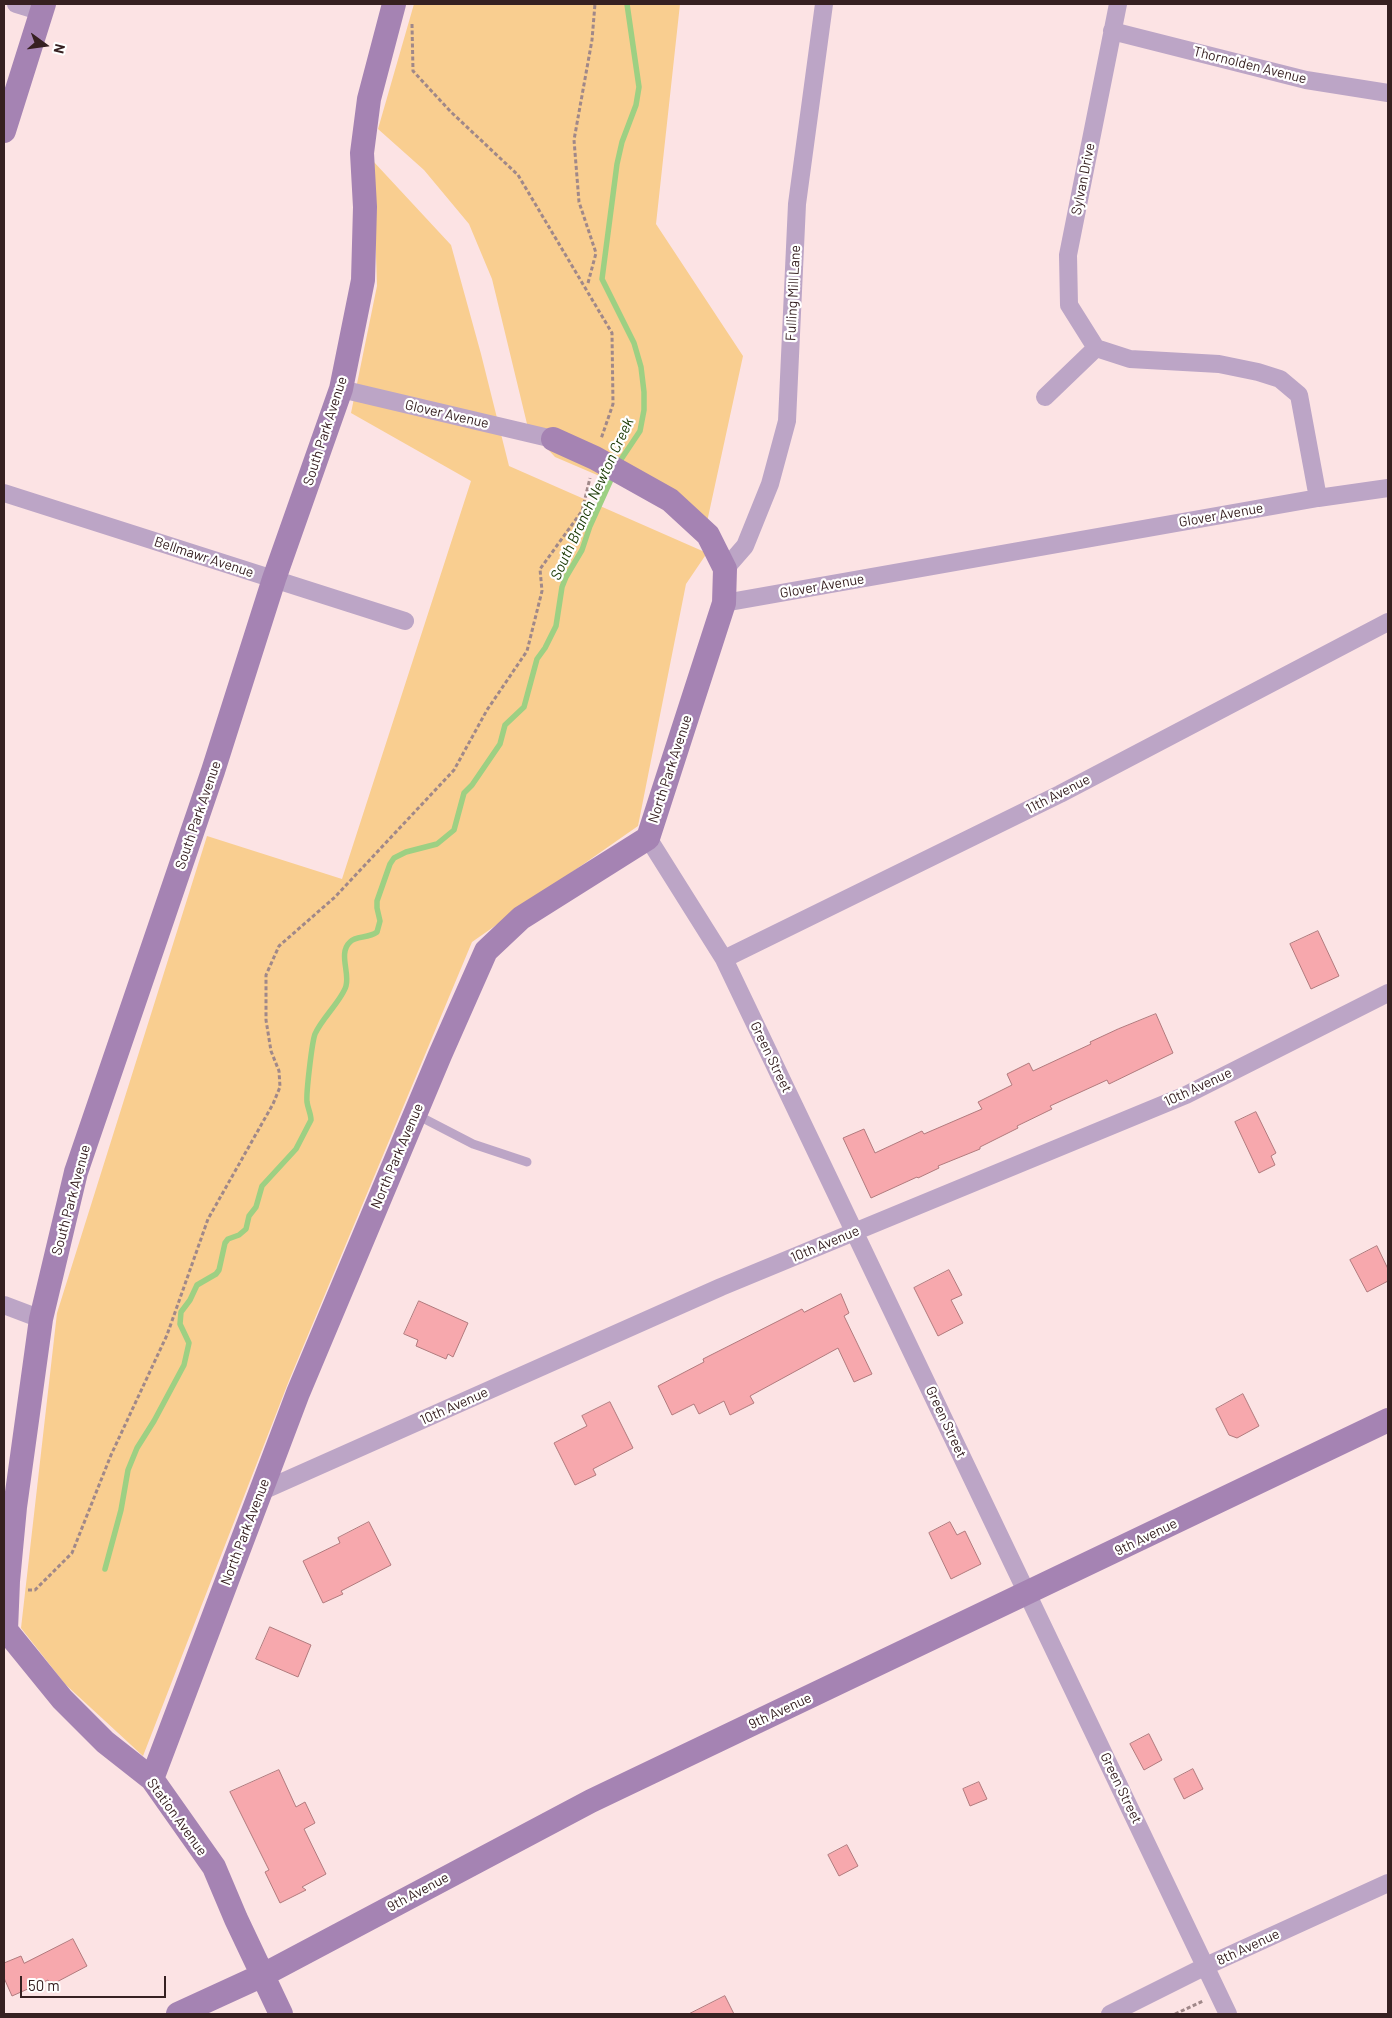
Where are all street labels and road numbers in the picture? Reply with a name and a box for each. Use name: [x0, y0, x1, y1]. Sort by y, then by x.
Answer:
street label: Thornolden Avenue: [1192, 43, 1308, 87]
street label: Sylvan Drive: [1068, 142, 1098, 216]
street label: Fulling Mill Lane: [782, 245, 804, 341]
street label: South Park Avenue: [299, 374, 351, 488]
street label: Glover Avenue: [403, 396, 491, 432]
street label: Glover Avenue: [1177, 499, 1265, 531]
street label: Bellmawr Avenue: [152, 533, 256, 581]
street label: Glover Avenue: [778, 570, 866, 602]
street label: North Park Avenue: [645, 713, 695, 825]
street label: South Park Avenue: [172, 759, 224, 871]
street label: 11th Avenue: [1023, 771, 1093, 817]
street label: Green Street: [747, 1019, 795, 1095]
street label: 10th Avenue: [1161, 1064, 1235, 1110]
street label: North Park Avenue: [367, 1101, 427, 1211]
street label: South Park Avenue: [48, 1143, 94, 1257]
street label: 10th Avenue: [788, 1222, 862, 1266]
street label: 10th Avenue: [417, 1384, 491, 1428]
street label: Green Street: [922, 1384, 970, 1460]
street label: North Park Avenue: [217, 1476, 273, 1588]
street label: 9th Avenue: [1112, 1515, 1180, 1559]
street label: 9th Avenue: [746, 1689, 814, 1733]
street label: Green Street: [1097, 1750, 1145, 1826]
street label: Station Avenue: [143, 1775, 211, 1859]
street label: 9th Avenue: [384, 1869, 452, 1915]
street label: 8th Avenue: [1214, 1925, 1282, 1969]

